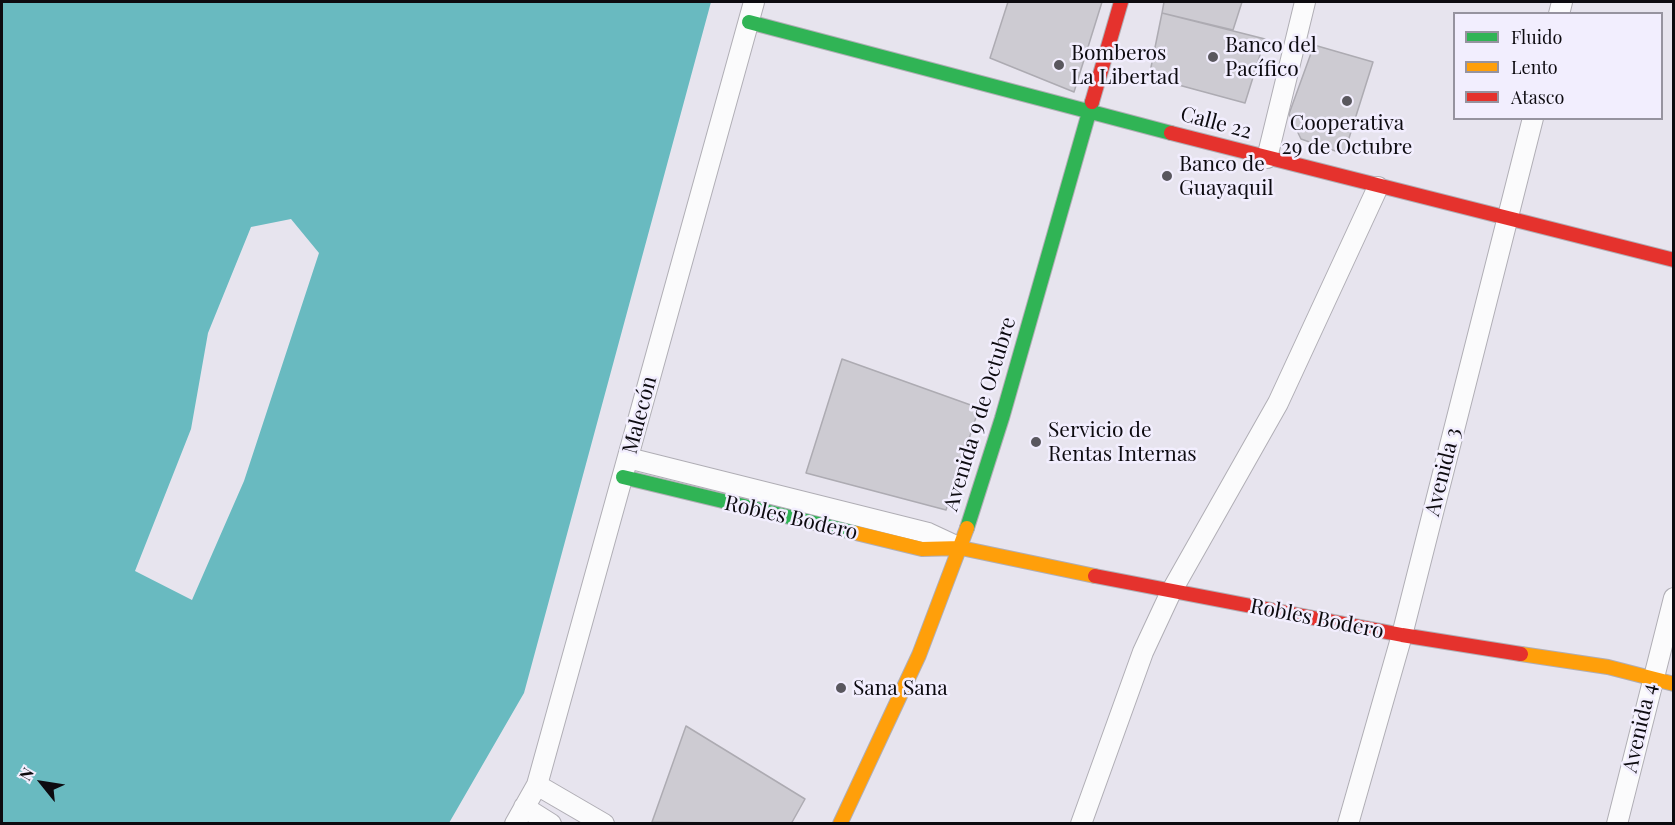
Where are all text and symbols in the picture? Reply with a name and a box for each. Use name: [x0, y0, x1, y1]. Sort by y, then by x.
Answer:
legend: [1453, 12, 1663, 120]
text: Fluido: [1511, 25, 1562, 49]
place label: Banco del Pacífico: [1225, 32, 1317, 82]
place label: Bomberos La Libertad: [1071, 40, 1179, 90]
marker: Banco del Pacífico: [1206, 50, 1220, 64]
text: Lento: [1511, 55, 1558, 79]
marker: Bomberos La Libertad: [1052, 58, 1066, 72]
text: Atasco: [1511, 85, 1564, 109]
marker: Cooperativa 29 de Octubre: [1340, 94, 1354, 108]
street label: Calle 22: [1178, 101, 1254, 145]
place label: Cooperativa 29 de Octubre: [1282, 110, 1412, 160]
place label: Banco de Guayaquil: [1179, 151, 1273, 201]
marker: Banco de Guayaquil: [1160, 169, 1174, 183]
street label: Avenida 9 de Octubre: [939, 314, 1021, 514]
street label: Malecón: [618, 373, 662, 457]
place label: Servicio de Rentas Internas: [1048, 417, 1197, 467]
street label: Avenida 3: [1420, 425, 1466, 519]
marker: Servicio de Rentas Internas: [1029, 435, 1043, 449]
street label: Robles Bodero: [722, 490, 860, 546]
street label: Robles Bodero: [1248, 594, 1386, 644]
place label: Sana Sana: [853, 675, 948, 701]
marker: Sana Sana: [834, 681, 848, 695]
street label: Avenida 4: [1618, 681, 1662, 775]
north arrow: [12, 753, 72, 813]
text: N: [14, 763, 38, 784]

